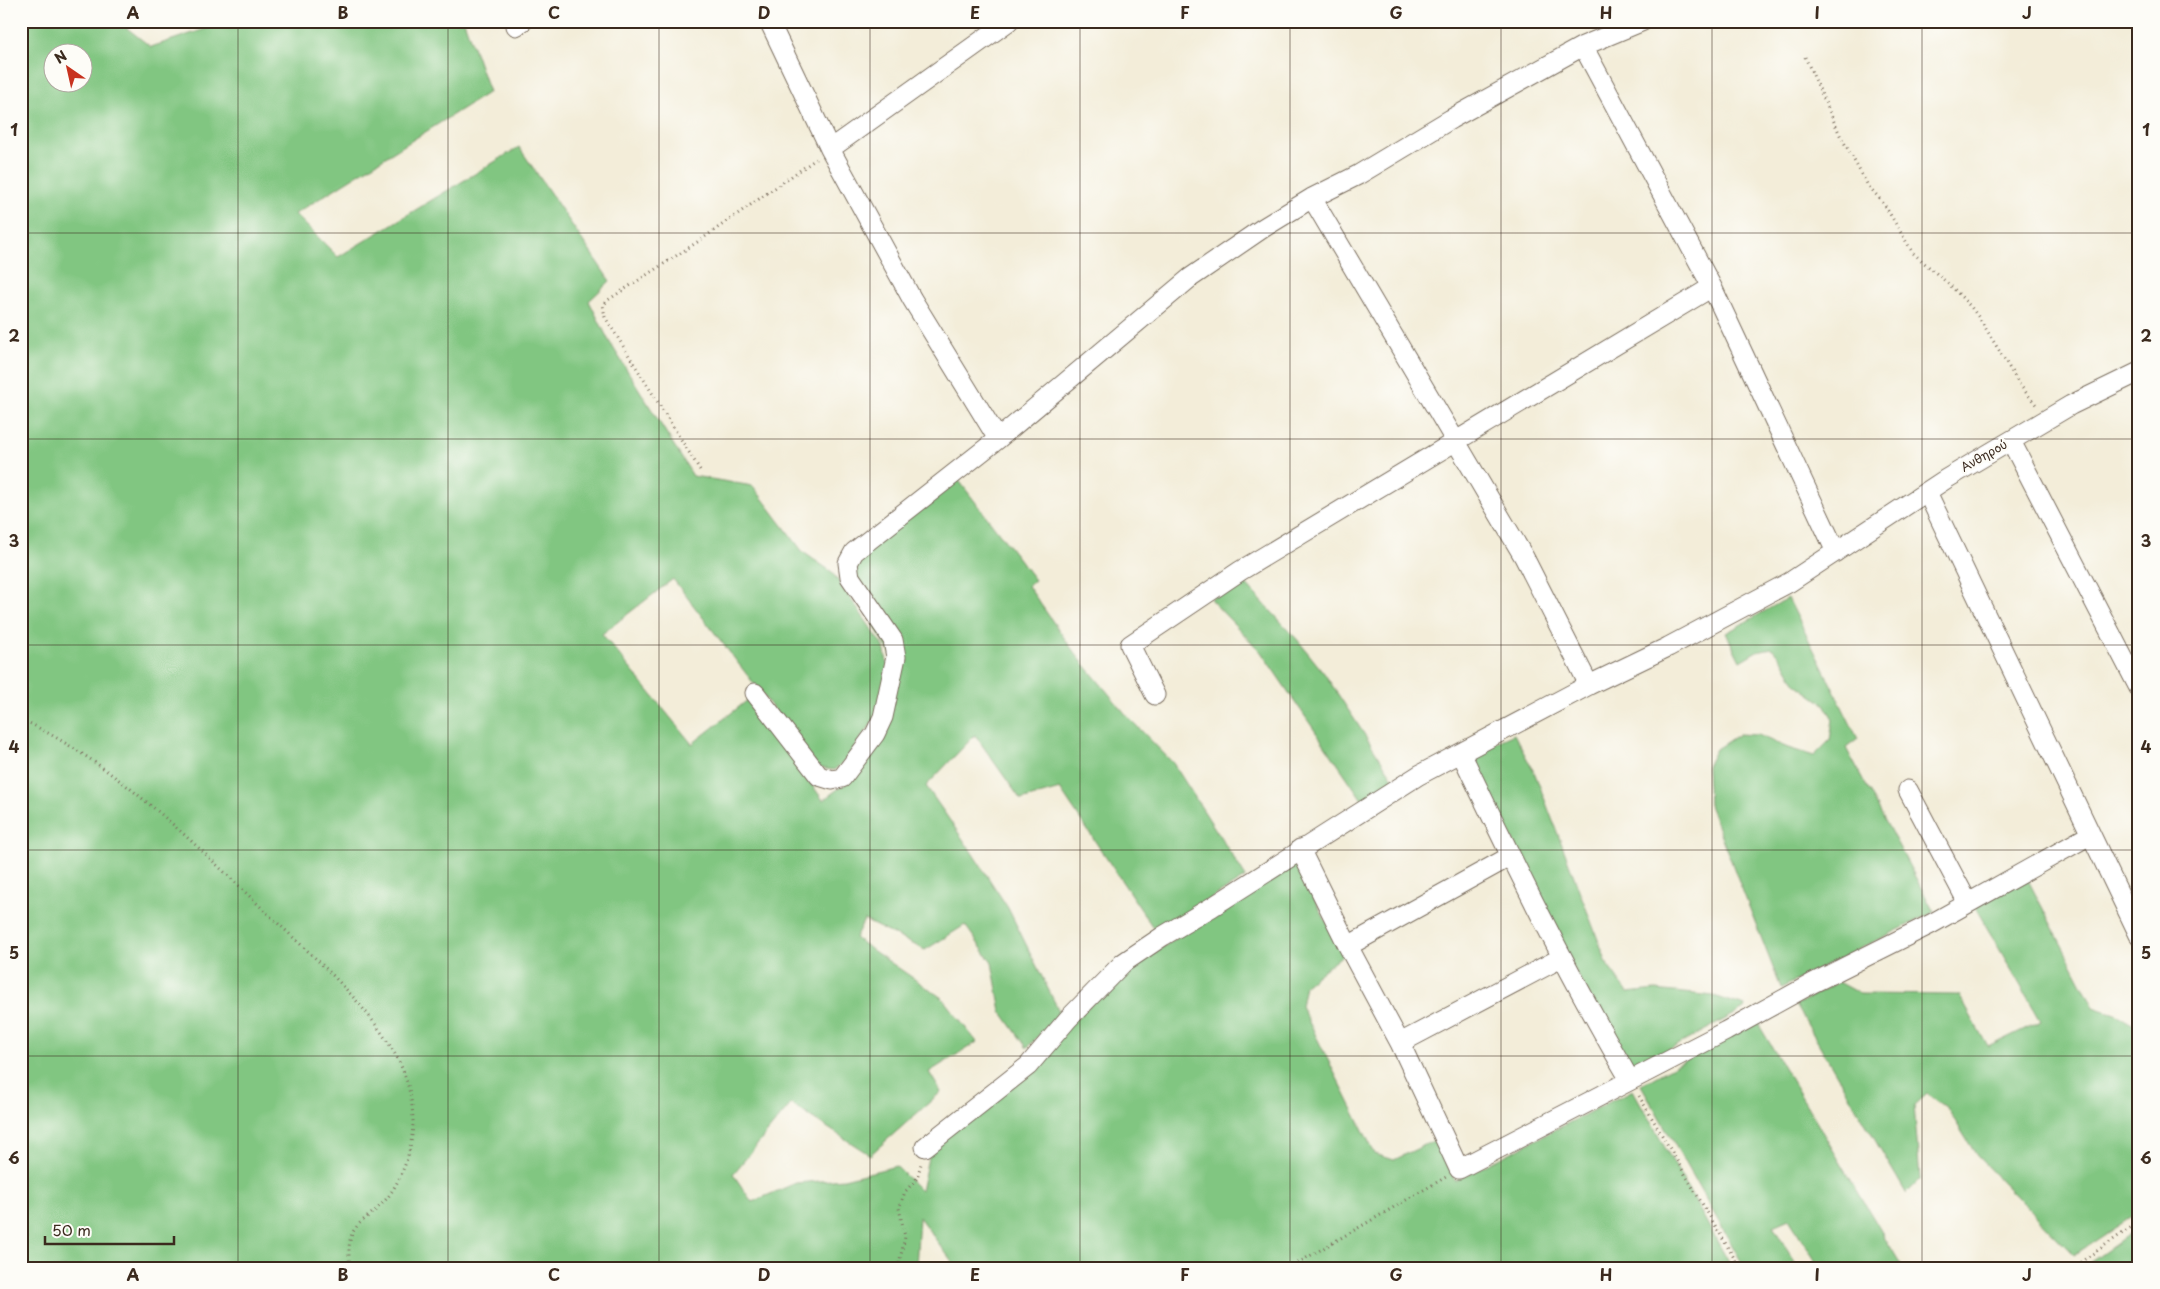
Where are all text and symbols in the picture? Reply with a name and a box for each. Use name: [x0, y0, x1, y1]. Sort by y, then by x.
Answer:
text: A: [127, 0, 140, 24]
text: B: [338, 0, 349, 24]
text: C: [548, 0, 560, 24]
text: D: [758, 0, 770, 24]
text: E: [970, 0, 980, 24]
text: F: [1180, 0, 1190, 24]
text: G: [1389, 0, 1403, 24]
text: H: [1600, 0, 1612, 24]
text: I: [1814, 0, 1820, 24]
text: J: [2022, 0, 2032, 24]
north arrow: [42, 42, 92, 92]
text: N: [50, 45, 71, 69]
text: 1: [10, 117, 18, 141]
text: 1: [2142, 117, 2150, 141]
text: 2: [8, 323, 20, 347]
text: 2: [2140, 323, 2152, 347]
street label: Ανθηρού: [1957, 435, 2010, 476]
text: 3: [9, 528, 19, 552]
text: 3: [2141, 528, 2151, 552]
text: 4: [9, 734, 20, 758]
text: 4: [2141, 734, 2152, 758]
text: 5: [9, 940, 19, 964]
text: 5: [2141, 940, 2151, 964]
text: 6: [8, 1145, 20, 1169]
text: 6: [2140, 1145, 2152, 1169]
scale bar: [45, 1214, 174, 1246]
text: 50 m: [52, 1218, 91, 1241]
text: A: [127, 1262, 140, 1286]
text: B: [338, 1262, 349, 1286]
text: C: [548, 1262, 560, 1286]
text: D: [758, 1262, 770, 1286]
text: E: [970, 1262, 980, 1286]
text: F: [1180, 1262, 1190, 1286]
text: G: [1389, 1262, 1403, 1286]
text: H: [1600, 1262, 1612, 1286]
text: I: [1814, 1262, 1820, 1286]
text: J: [2022, 1262, 2032, 1286]

